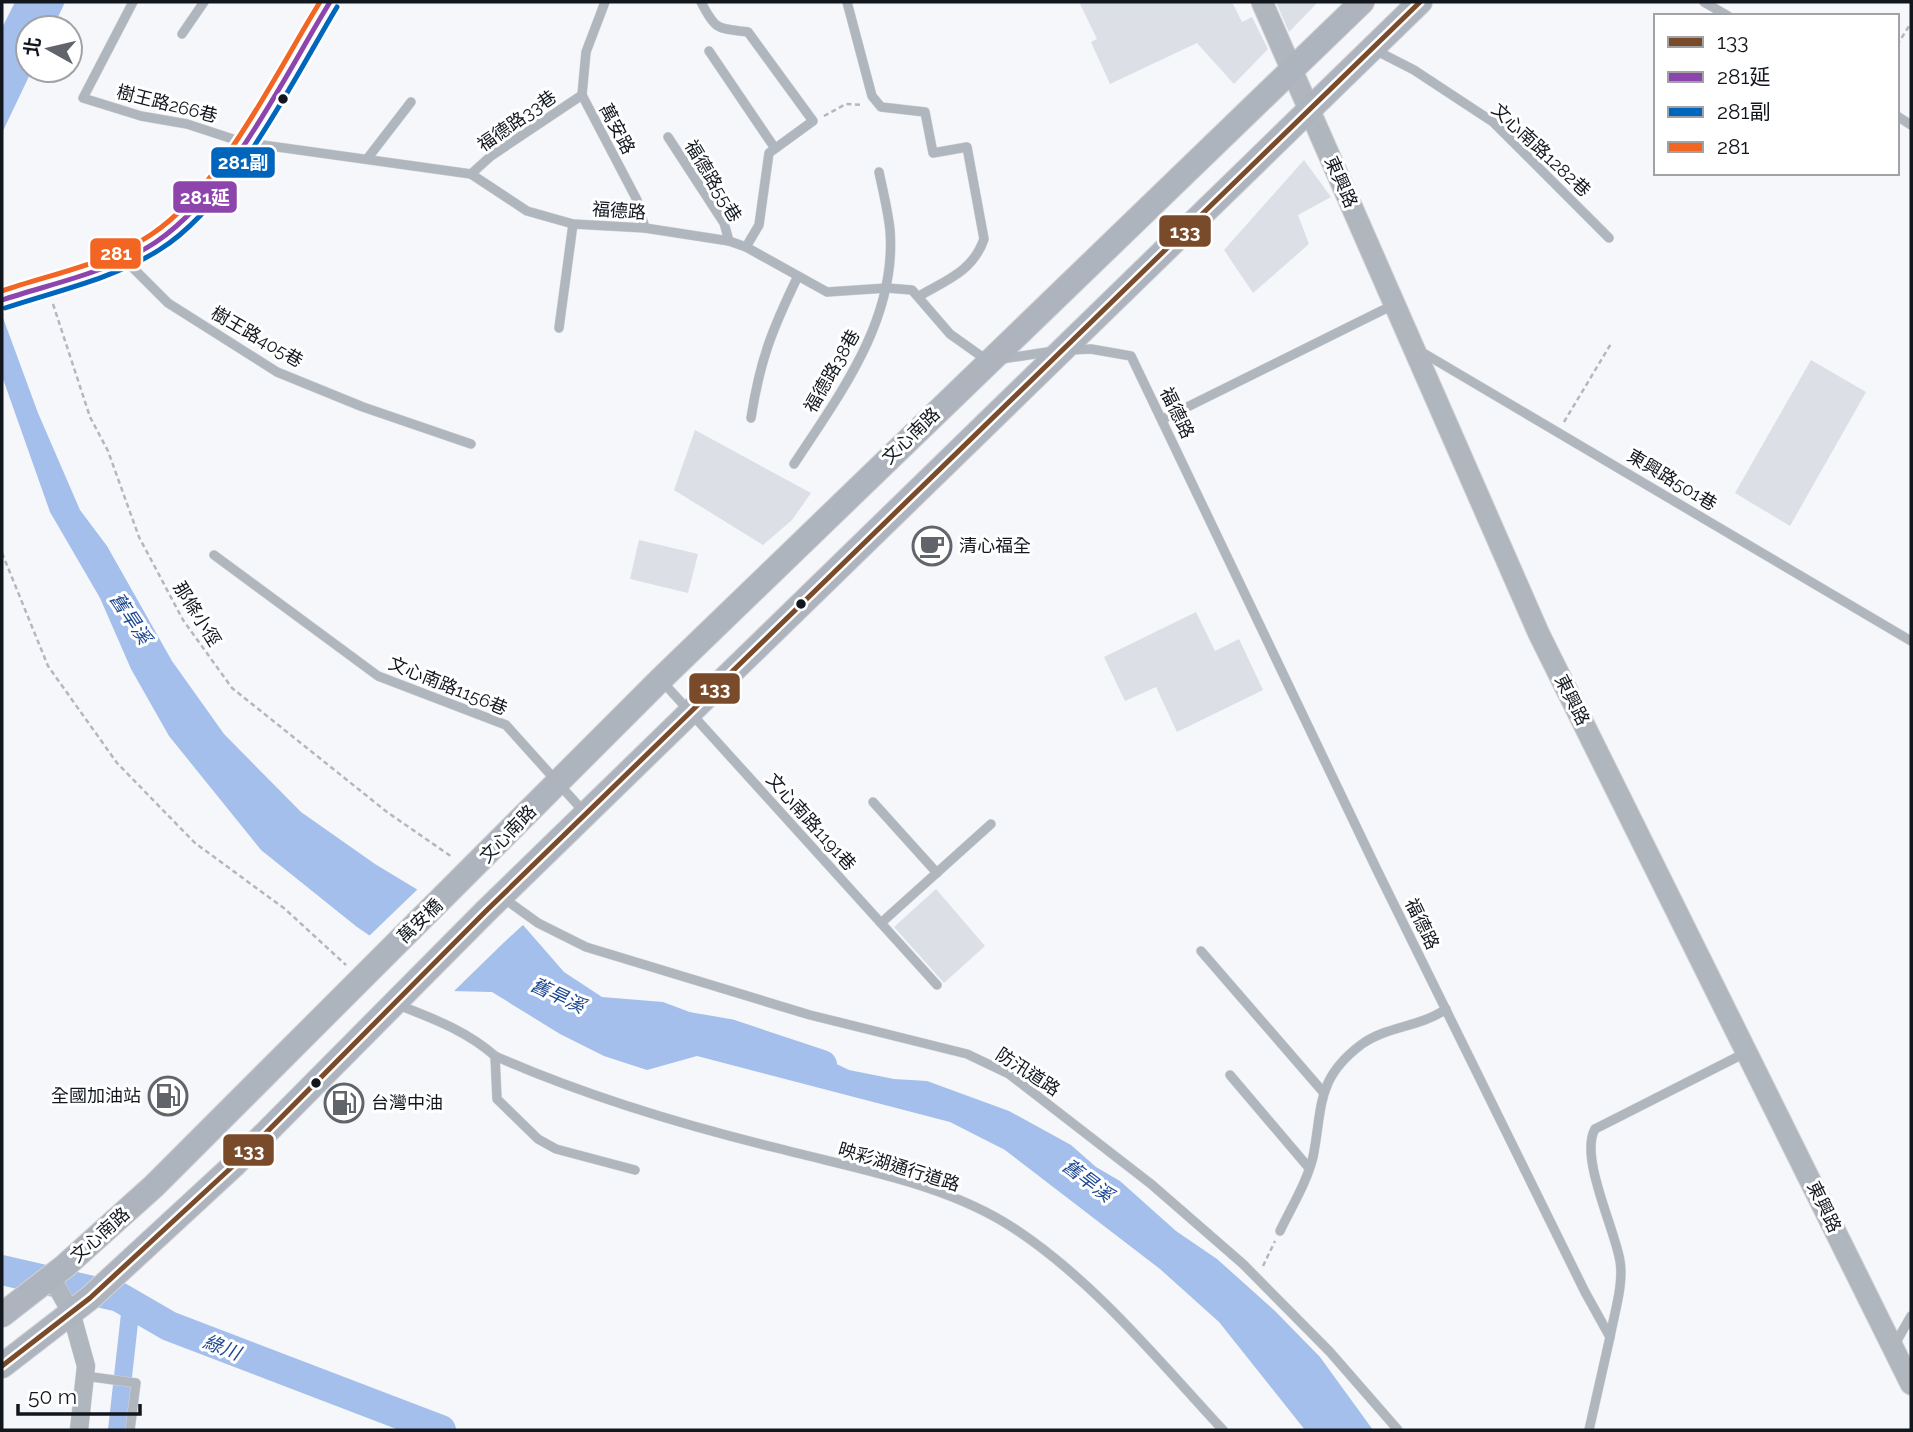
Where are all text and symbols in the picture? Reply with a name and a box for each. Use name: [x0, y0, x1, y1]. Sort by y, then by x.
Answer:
north arrow: [14, 14, 84, 84]
legend: [1654, 14, 1899, 175]
text: 133: [1717, 29, 1748, 54]
text: 北: [20, 36, 44, 58]
text: 281延: [1717, 64, 1770, 89]
street label: 樹王路266巷: [115, 81, 220, 126]
street label: 福德路33巷: [473, 86, 560, 155]
unlabelled marker: [276, 92, 290, 106]
street label: 文心南路1282巷: [1488, 99, 1595, 201]
text: 281副: [1717, 99, 1770, 124]
street label: 萬安路: [595, 100, 639, 158]
text: 281: [1717, 134, 1749, 159]
street label: 福德路55巷: [681, 136, 746, 225]
line badge: 281副: [210, 146, 276, 179]
text: 281副: [218, 151, 268, 173]
street label: 東興路: [1321, 153, 1362, 211]
line badge: 281延: [172, 180, 238, 214]
text: 281延: [180, 186, 230, 208]
street label: 福德路: [591, 198, 647, 223]
line badge: 133: [1158, 214, 1212, 248]
text: 133: [1170, 220, 1200, 242]
line badge: 281: [89, 237, 142, 270]
text: 281: [100, 242, 132, 264]
street label: 樹王路405巷: [208, 302, 307, 371]
street label: 福德路38巷: [799, 326, 864, 416]
street label: 福德路: [1156, 384, 1199, 442]
street label: 文心南路: [877, 403, 944, 468]
street label: 東興路501巷: [1624, 445, 1721, 514]
cafe icon: 清心福全: [911, 525, 953, 567]
place label: 清心福全: [959, 535, 1031, 556]
street label: 那條小徑: [169, 578, 225, 650]
water label: 舊旱溪: [106, 588, 158, 650]
unlabelled marker: [794, 597, 808, 611]
street label: 文心南路1156巷: [386, 652, 511, 719]
street label: 東興路: [1551, 671, 1594, 729]
line badge: 133: [688, 672, 741, 705]
text: 133: [700, 677, 730, 699]
street label: 文心南路1191巷: [762, 769, 861, 875]
street label: 文心南路: [475, 800, 540, 867]
street label: 萬安橋: [393, 894, 446, 947]
street label: 福德路: [1401, 895, 1444, 953]
water label: 舊旱溪: [528, 973, 591, 1018]
street label: 防汛道路: [992, 1043, 1064, 1100]
fuel station icon: 全國加油站: [147, 1075, 189, 1117]
unlabelled marker: [309, 1076, 323, 1090]
fuel station icon: 台灣中油: [323, 1082, 365, 1124]
place label: 全國加油站: [51, 1085, 141, 1106]
place label: 台灣中油: [371, 1092, 443, 1113]
line badge: 133: [222, 1133, 275, 1167]
street label: 映彩湖通行道路: [836, 1138, 962, 1195]
text: 133: [234, 1139, 264, 1161]
water label: 舊旱溪: [1059, 1154, 1120, 1208]
street label: 東興路: [1803, 1178, 1846, 1236]
street label: 文心南路: [66, 1203, 133, 1267]
water label: 綠川: [200, 1330, 246, 1365]
scale bar: [18, 1372, 140, 1416]
text: 50 m: [28, 1384, 77, 1409]

